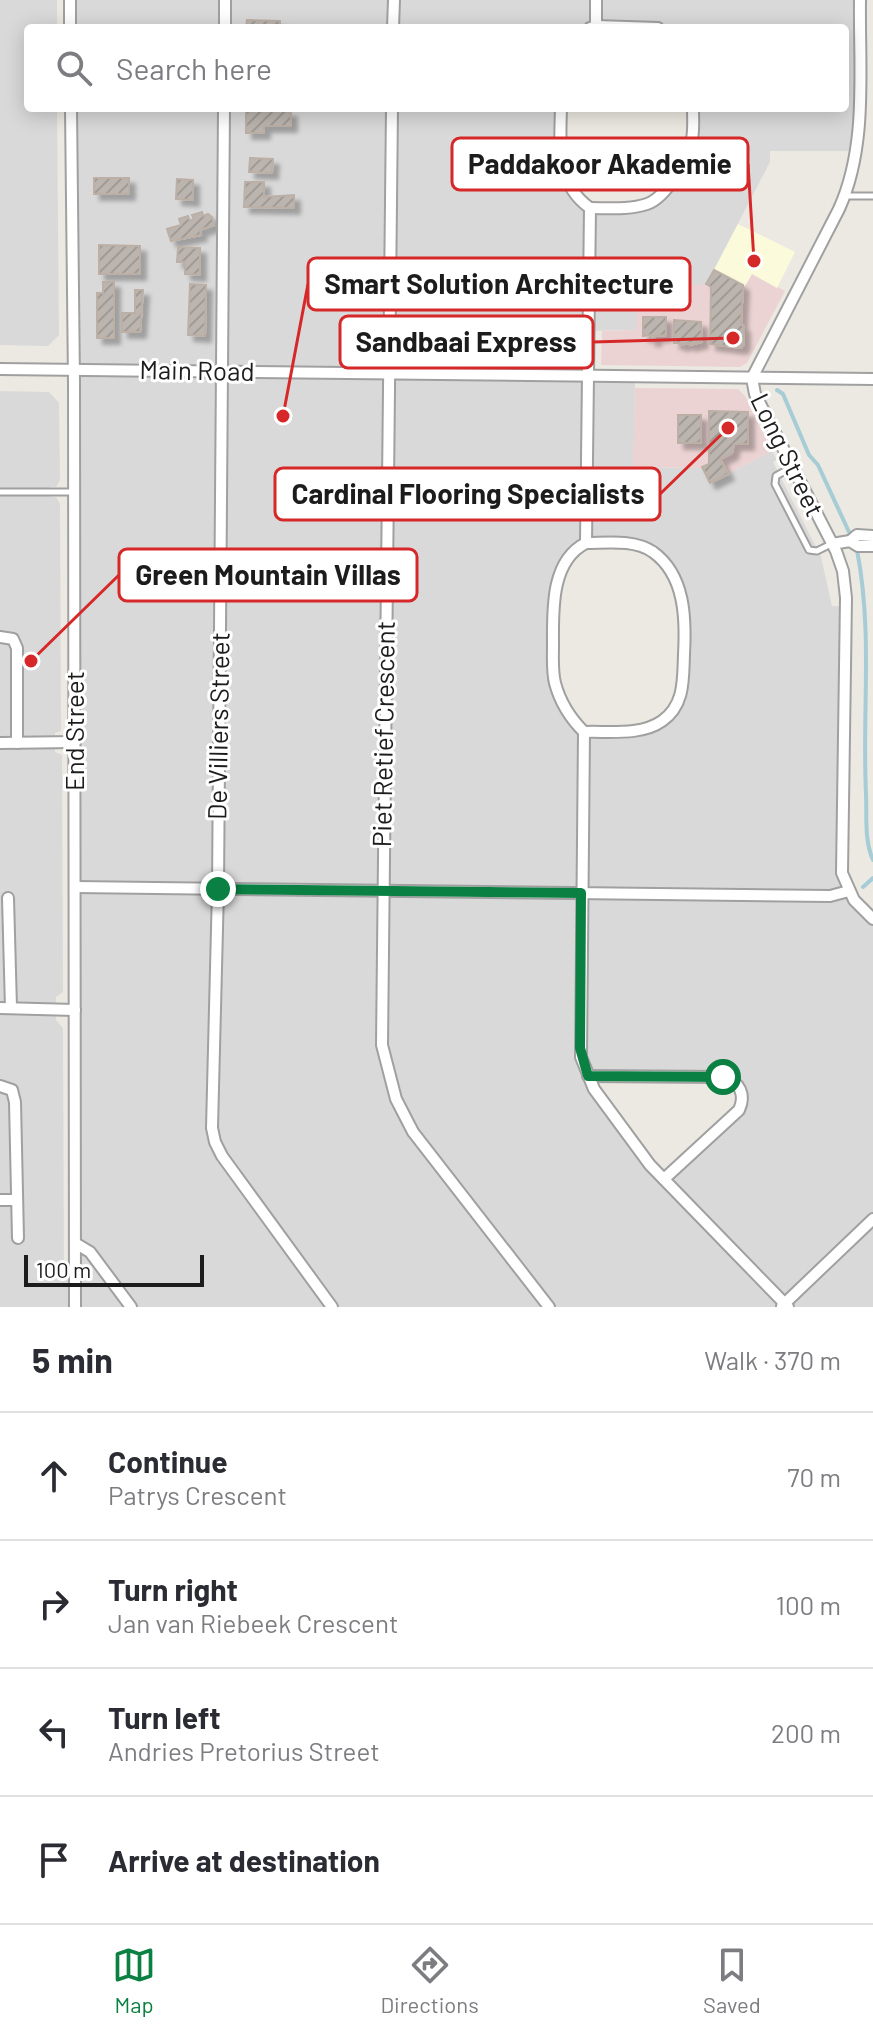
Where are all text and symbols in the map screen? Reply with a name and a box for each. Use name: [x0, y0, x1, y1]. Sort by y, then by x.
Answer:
search box: [24, 24, 849, 112]
icon: search: [52, 46, 96, 90]
text: Search here: [116, 50, 272, 86]
callout: Paddakoor Akademie: [452, 138, 748, 190]
text: Paddakoor Akademie: [468, 146, 732, 180]
callout: Smart Solution Architecture: [308, 258, 690, 310]
text: Smart Solution Architecture: [324, 266, 674, 300]
callout: Sandbaai Express: [340, 316, 593, 368]
text: Sandbaai Express: [355, 324, 577, 358]
street label: Main Road: [139, 353, 255, 386]
street label: Long Street: [745, 388, 831, 521]
callout: Cardinal Flooring Specialists: [275, 468, 660, 520]
text: Cardinal Flooring Specialists: [291, 476, 645, 510]
callout: Green Mountain Villas: [119, 549, 417, 601]
text: Green Mountain Villas: [135, 557, 401, 591]
street label: Piet Retief Crescent: [365, 621, 400, 847]
street label: De Villiers Street: [200, 632, 235, 820]
street label: End Street: [58, 671, 89, 791]
route end: [200, 871, 236, 907]
route start: [705, 1059, 741, 1095]
scale bar: [24, 1251, 204, 1287]
text: 100 m: [36, 1256, 91, 1282]
text: 5 min: [32, 1339, 113, 1380]
text: Walk · 370 m: [704, 1344, 841, 1375]
text: Continue: [108, 1443, 228, 1479]
icon: ahead: [32, 1454, 76, 1498]
text: 70 m: [787, 1461, 841, 1492]
text: Patrys Crescent: [108, 1479, 287, 1510]
text: Turn right: [108, 1571, 238, 1607]
icon: right: [32, 1582, 76, 1626]
text: 100 m: [776, 1589, 841, 1620]
text: Jan van Riebeek Crescent: [108, 1607, 398, 1638]
text: Turn left: [108, 1699, 221, 1735]
icon: left: [32, 1710, 76, 1754]
text: 200 m: [771, 1717, 841, 1748]
text: Andries Pretorius Street: [108, 1735, 380, 1766]
icon: arrive: [32, 1838, 76, 1882]
text: Arrive at destination: [108, 1842, 380, 1878]
tab: Map: [112, 1943, 156, 2017]
tab: Directions: [380, 1943, 479, 2017]
tab: Saved: [703, 1943, 761, 2017]

